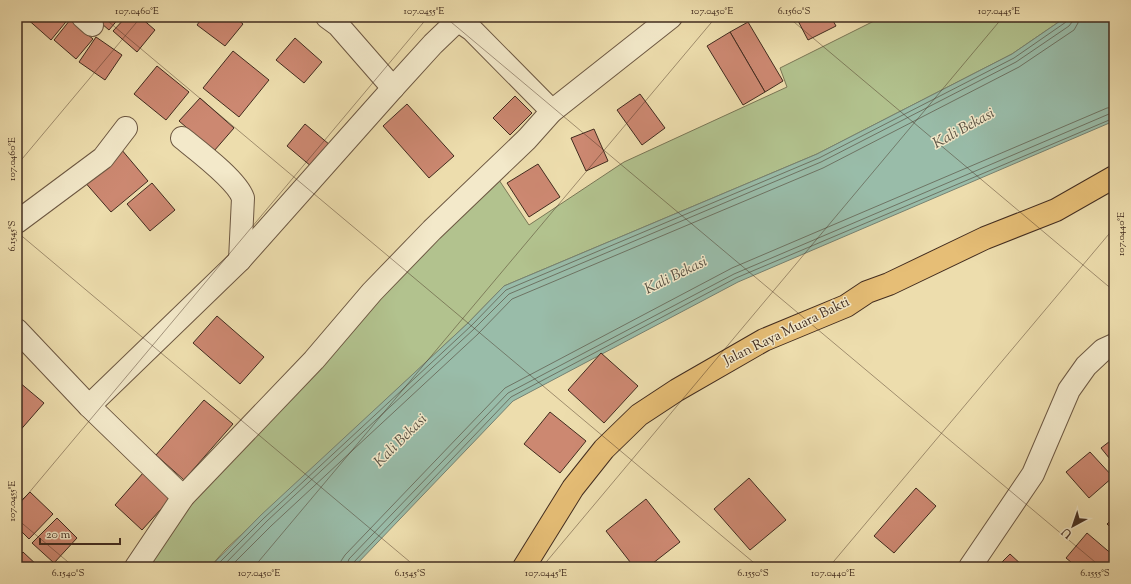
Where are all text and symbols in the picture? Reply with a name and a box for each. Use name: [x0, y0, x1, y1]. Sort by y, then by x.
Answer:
text: 107.0460°E: [115, 4, 159, 19]
text: 107.0455°E: [404, 4, 444, 19]
text: 107.0450°E: [691, 4, 733, 19]
text: 6.1560°S: [778, 4, 810, 19]
text: 107.0445°E: [978, 4, 1020, 19]
water label: Kali Bekasi: [929, 103, 999, 155]
text: 107.0460°E: [5, 137, 20, 181]
text: 107.0440°E: [1114, 212, 1129, 256]
text: 6.1545°S: [5, 220, 20, 252]
water label: Kali Bekasi: [641, 252, 711, 300]
street label: Jalan Raya Muara Bakti: [720, 293, 853, 372]
water label: Kali Bekasi: [370, 409, 433, 472]
text: 107.0455°E: [5, 481, 20, 521]
north arrow: [1053, 506, 1093, 546]
scale bar: [40, 520, 120, 546]
text: U: [1059, 524, 1077, 543]
text: 20 m: [46, 526, 71, 544]
text: 6.1540°S: [52, 566, 84, 581]
text: 107.0450°E: [238, 566, 280, 581]
text: 6.1545°S: [394, 566, 426, 581]
text: 107.0445°E: [525, 566, 567, 581]
text: 6.1550°S: [737, 566, 769, 581]
text: 107.0440°E: [811, 566, 855, 581]
text: 6.1555°S: [1080, 566, 1110, 581]

